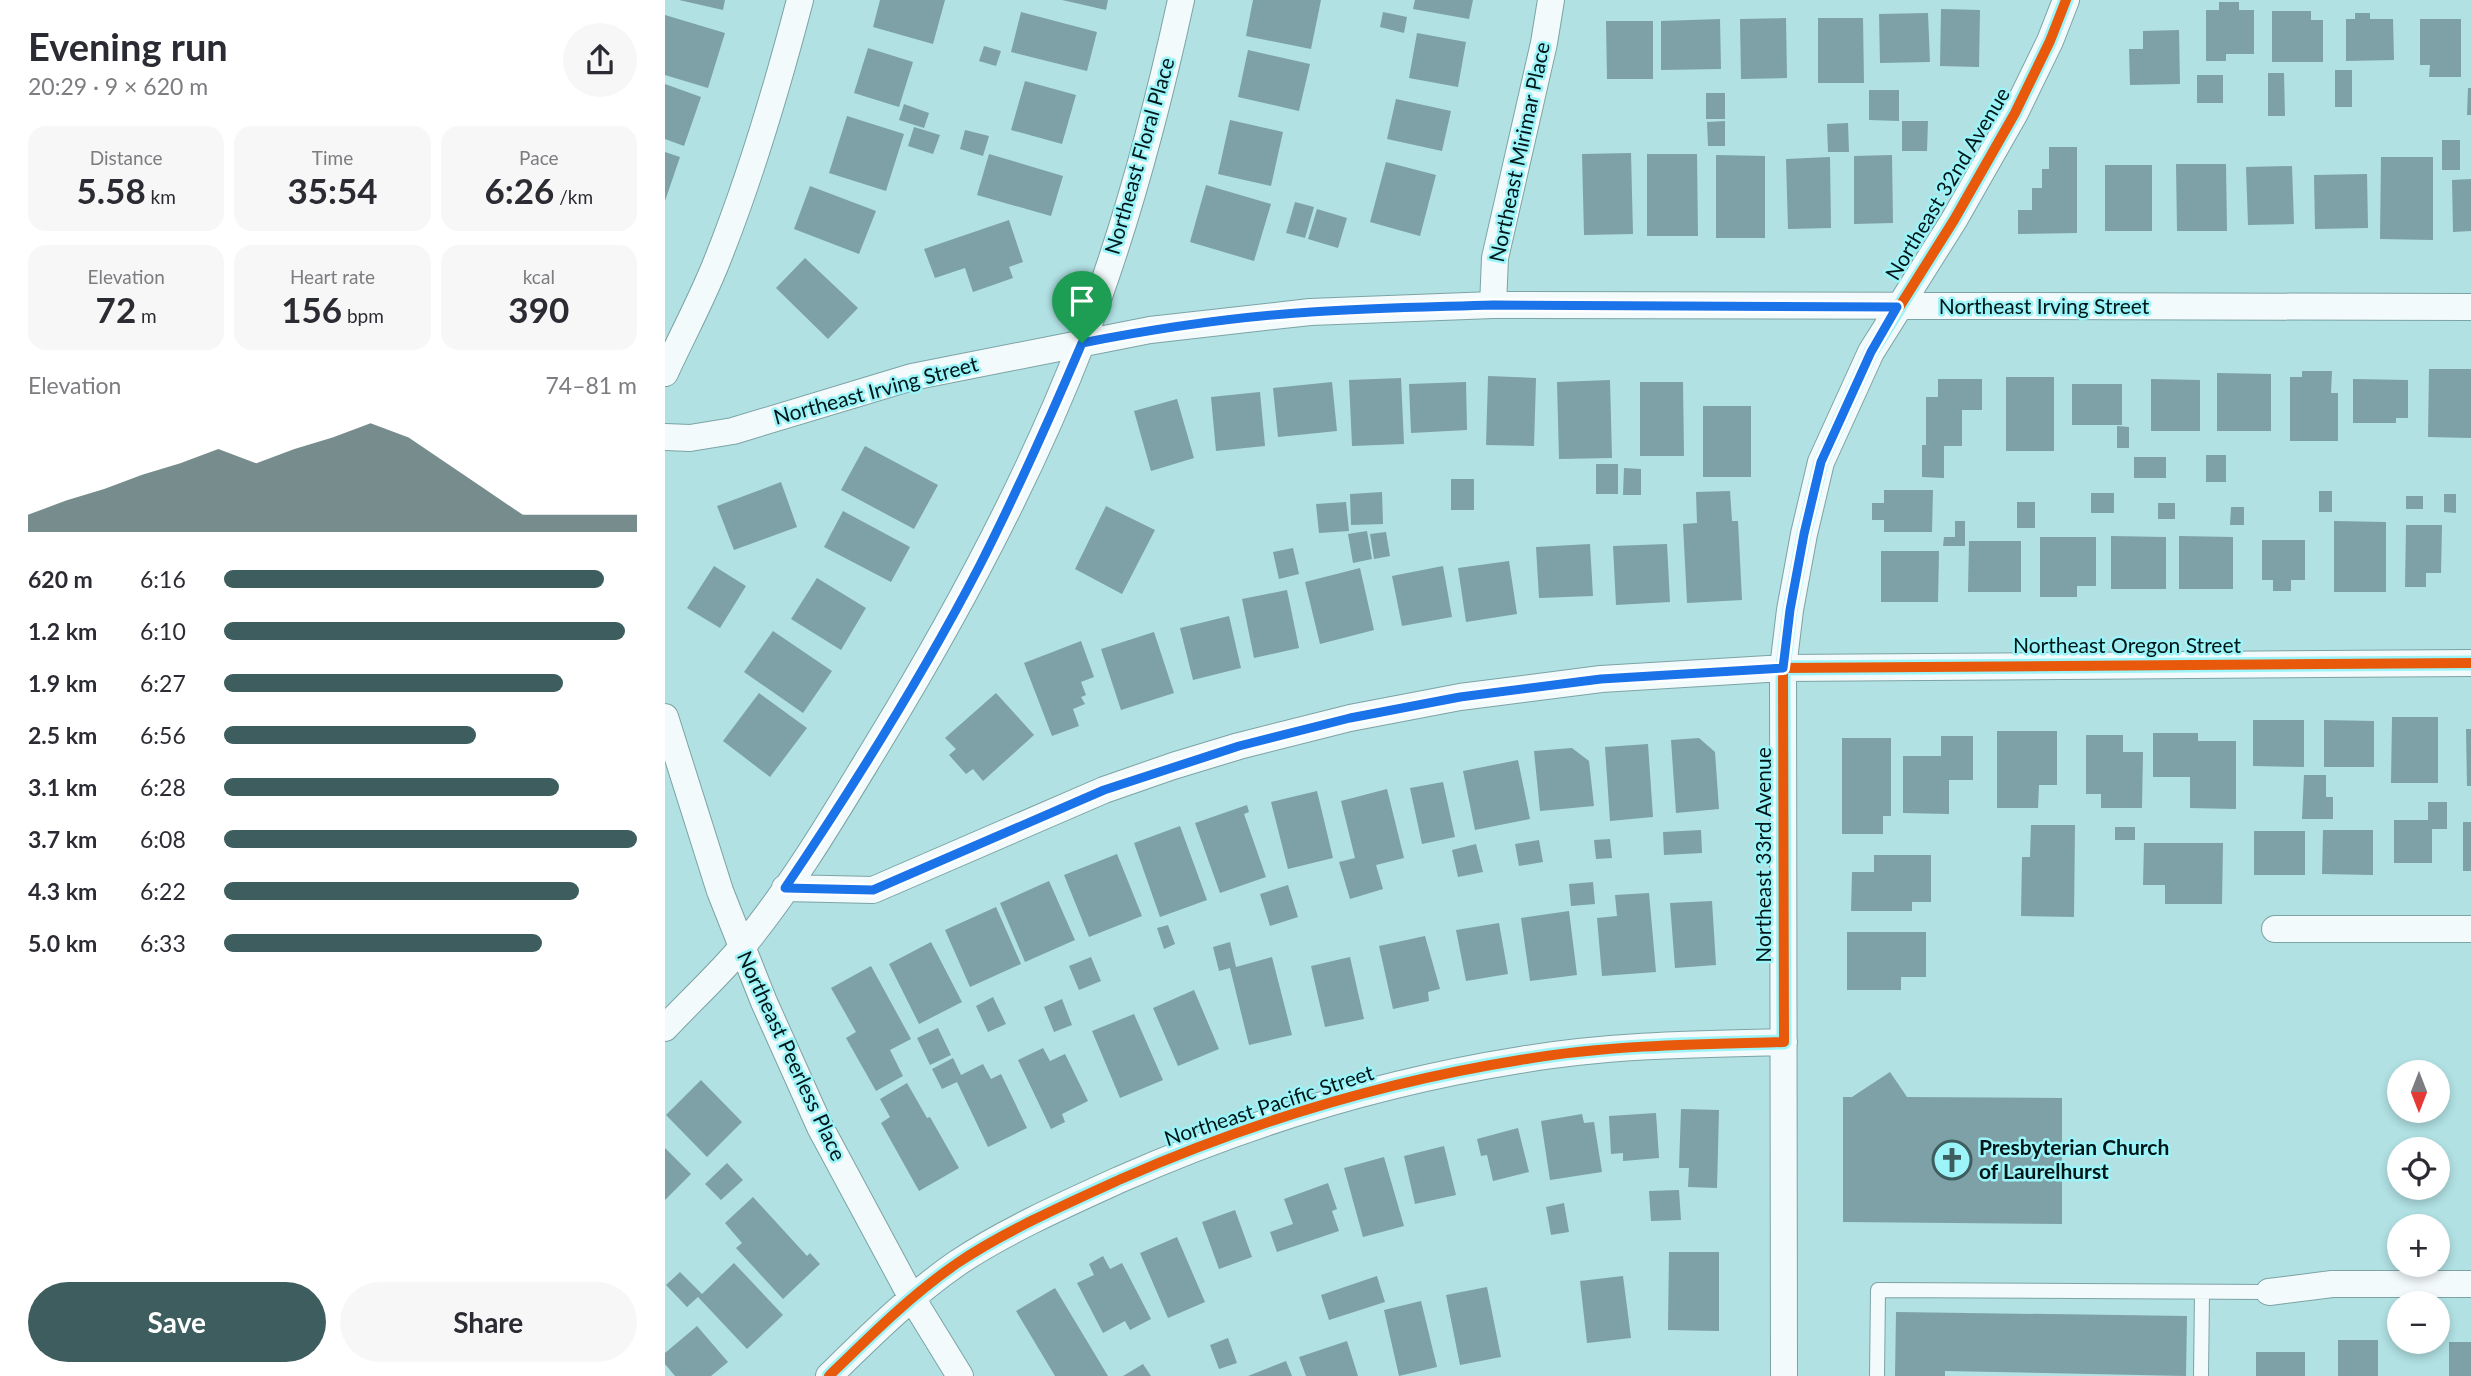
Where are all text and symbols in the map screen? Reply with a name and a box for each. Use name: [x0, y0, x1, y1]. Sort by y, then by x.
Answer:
text: Evening run: [28, 23, 228, 69]
button: share: [563, 23, 637, 97]
street label: Northeast Mirimar Place: [1483, 39, 1554, 264]
street label: Northeast Floral Place: [1098, 54, 1179, 257]
text: 20:29 · 9 × 620 m: [28, 72, 208, 100]
street label: Northeast 32nd Avenue: [1879, 82, 2014, 284]
text: Distance: [90, 146, 163, 169]
text: Time: [312, 146, 353, 169]
text: Pace: [519, 146, 559, 169]
text: 5.58: [76, 169, 146, 211]
text: 35:54: [287, 169, 378, 211]
text: 6:26: [484, 169, 554, 211]
text: km: [146, 185, 176, 208]
text: /km: [554, 185, 593, 208]
text: Elevation: [88, 265, 165, 288]
text: Heart rate: [290, 265, 375, 288]
text: kcal: [523, 265, 555, 288]
pin: [1052, 271, 1112, 343]
icon: arrive: [1063, 282, 1101, 320]
text: 72: [96, 288, 136, 330]
text: 156: [281, 288, 342, 330]
text: 390: [508, 288, 569, 330]
street label: Northeast Irving Street: [1939, 293, 2150, 318]
text: m: [136, 304, 157, 327]
text: bpm: [342, 304, 384, 327]
street label: Northeast Irving Street: [771, 350, 981, 429]
text: Elevation: [28, 371, 121, 399]
text: 74–81 m: [545, 371, 637, 399]
text: 620 m: [28, 565, 93, 593]
text: 6:16: [140, 565, 186, 593]
text: 1.2 km: [28, 617, 97, 645]
text: 6:10: [140, 617, 186, 645]
street label: Northeast Oregon Street: [2013, 632, 2241, 657]
text: 1.9 km: [28, 669, 97, 697]
text: 6:27: [140, 669, 186, 697]
text: 2.5 km: [28, 721, 97, 749]
text: 6:56: [140, 721, 186, 749]
street label: Northeast 33rd Avenue: [1750, 747, 1775, 963]
text: 3.1 km: [28, 773, 97, 801]
text: 6:28: [140, 773, 186, 801]
text: 3.7 km: [28, 825, 97, 853]
text: 6:08: [140, 825, 186, 853]
text: 4.3 km: [28, 877, 97, 905]
text: 6:22: [140, 877, 186, 905]
text: 5.0 km: [28, 929, 97, 957]
text: 6:33: [140, 929, 186, 957]
street label: Northeast Peerless Place: [733, 947, 852, 1164]
street label: Northeast Pacific Street: [1161, 1059, 1377, 1150]
north arrow: [2387, 1060, 2450, 1124]
map controls: [2387, 1060, 2450, 1354]
place label: Presbyterian Church of Laurelhurst: [1979, 1134, 2169, 1183]
button: locate: [2387, 1137, 2450, 1200]
church icon: Presbyterian Church of Laurelhurst: [1931, 1139, 1973, 1181]
button: +: [2387, 1214, 2450, 1277]
button: Save: [28, 1282, 326, 1362]
button: Share: [340, 1282, 637, 1362]
button: −: [2387, 1291, 2450, 1354]

